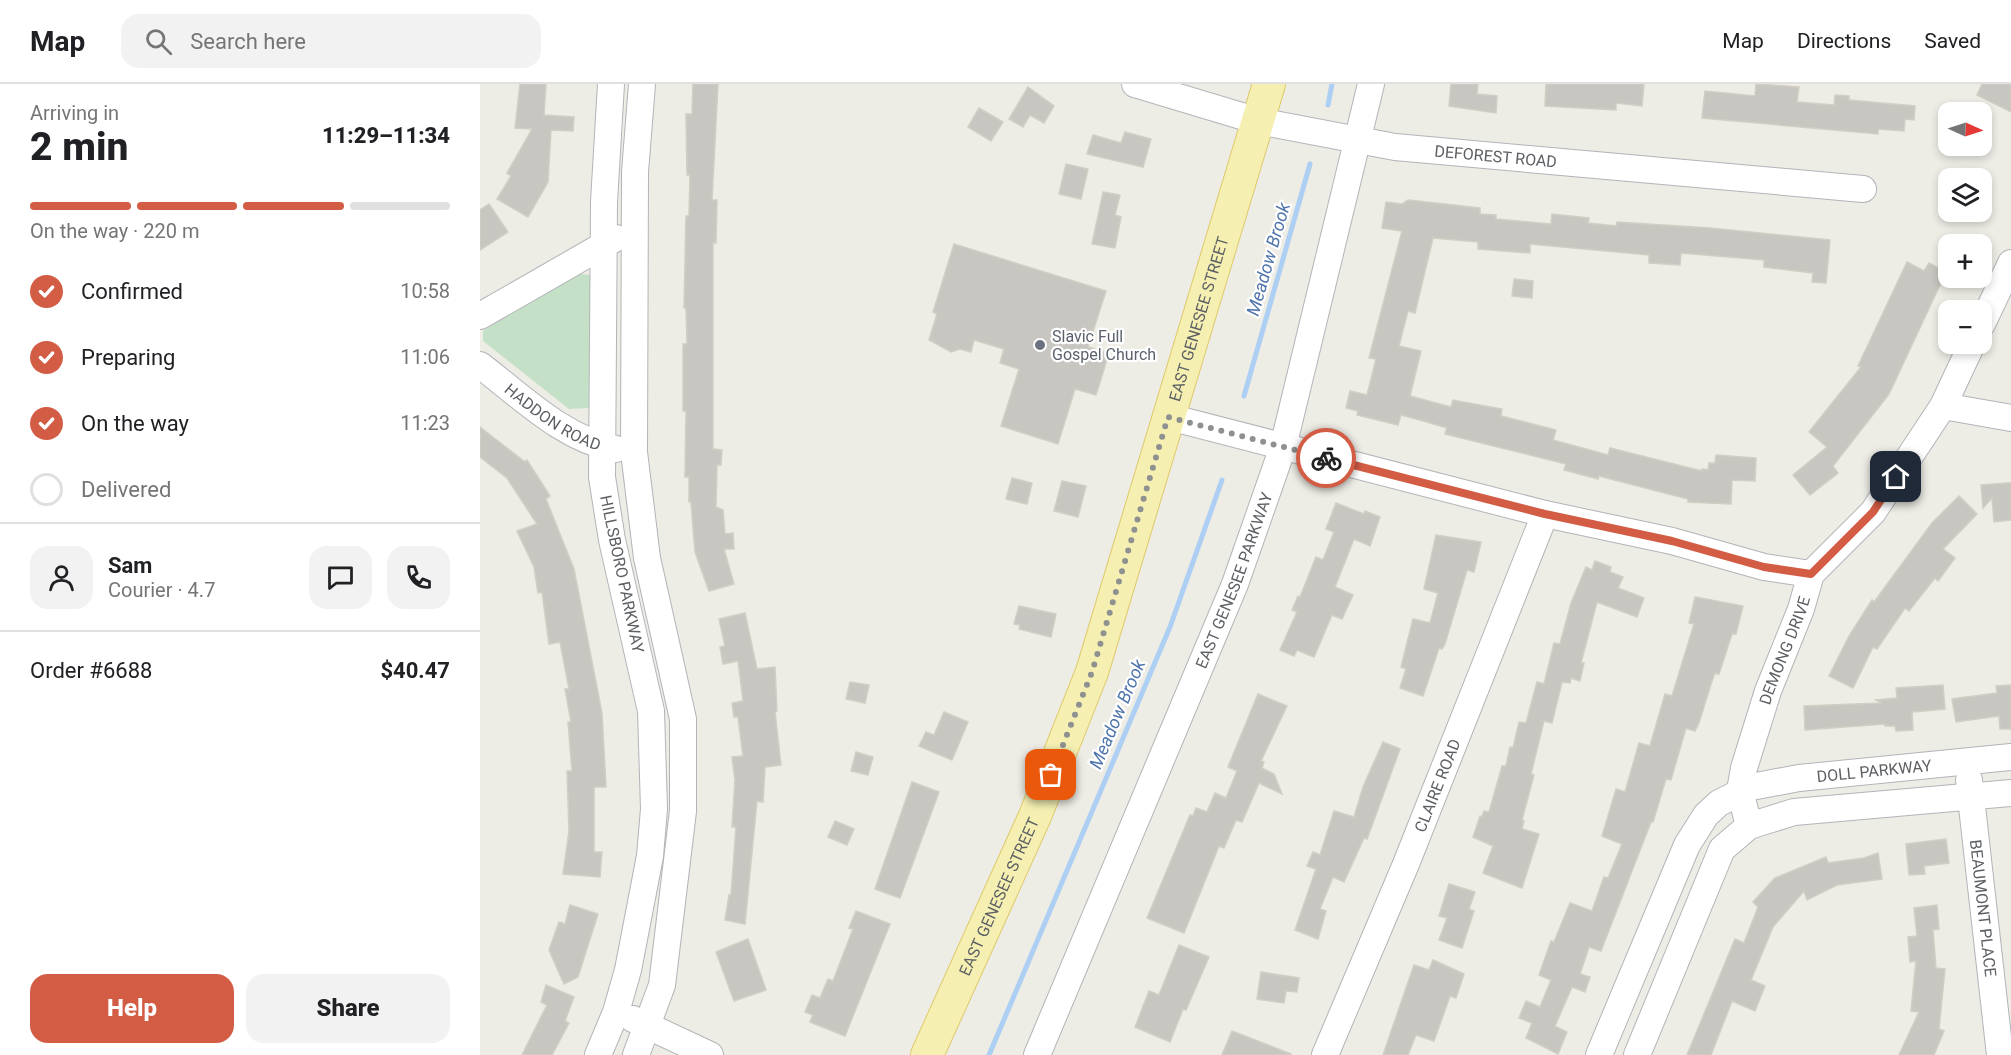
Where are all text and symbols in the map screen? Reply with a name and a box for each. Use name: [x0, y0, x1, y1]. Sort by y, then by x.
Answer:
search box: [121, 14, 541, 68]
text: Map: [30, 25, 85, 58]
icon: search: [142, 25, 175, 58]
text: Search here: [190, 29, 306, 54]
text: Map: [1722, 29, 1764, 53]
text: Directions: [1797, 29, 1891, 53]
text: Saved: [1924, 29, 1981, 53]
text: Arriving in: [30, 101, 119, 125]
north arrow: [1938, 102, 1992, 156]
map controls: [1938, 102, 1992, 354]
text: 11:29–11:34: [322, 123, 450, 148]
text: 2 min: [30, 124, 128, 170]
street label: DEFOREST ROAD: [1434, 141, 1558, 171]
button: layers: [1938, 168, 1992, 222]
water label: Meadow Brook: [1242, 199, 1294, 318]
text: On the way · 220 m: [30, 219, 199, 243]
street label: EAST GENESEE STREET: [1165, 234, 1232, 404]
button: +: [1938, 234, 1992, 288]
icon: check: [30, 275, 63, 308]
text: Confirmed: [81, 279, 183, 304]
text: 10:58: [400, 279, 450, 303]
button: −: [1938, 300, 1992, 354]
place label: Slavic Full Gospel Church: [1052, 327, 1156, 364]
marker: Slavic Full Gospel Church: [1033, 338, 1047, 352]
icon: check: [30, 341, 63, 374]
text: Preparing: [81, 345, 175, 370]
text: 11:06: [400, 345, 450, 369]
street label: HADDON ROAD: [501, 379, 604, 454]
icon: check: [30, 407, 63, 440]
text: On the way: [81, 411, 189, 436]
text: 11:23: [400, 411, 450, 435]
courier: [1296, 428, 1356, 488]
icon: bike: [1310, 442, 1343, 475]
pin: [1870, 451, 1921, 502]
icon: home: [1879, 460, 1912, 493]
text: Delivered: [81, 477, 171, 502]
street label: EAST GENESEE PARKWAY: [1191, 489, 1276, 671]
street label: HILLSBORO PARKWAY: [596, 493, 648, 655]
button: person: [30, 546, 93, 609]
button: chat: [309, 546, 372, 609]
button: phone: [387, 546, 450, 609]
text: Sam: [108, 553, 152, 578]
text: Courier · 4.7: [108, 578, 215, 602]
street label: DEMONG DRIVE: [1755, 594, 1814, 707]
water label: Meadow Brook: [1085, 655, 1150, 772]
text: Order #6688: [30, 658, 152, 683]
text: $40.47: [381, 658, 450, 683]
street label: CLAIRE ROAD: [1410, 736, 1464, 835]
pin: [1025, 749, 1076, 800]
street label: DOLL PARKWAY: [1816, 755, 1933, 786]
icon: bag: [1034, 758, 1067, 791]
street label: EAST GENESEE STREET: [955, 814, 1043, 978]
street label: BEAUMONT PLACE: [1966, 839, 2001, 978]
button: Help: [30, 974, 234, 1043]
button: Share: [246, 974, 450, 1043]

